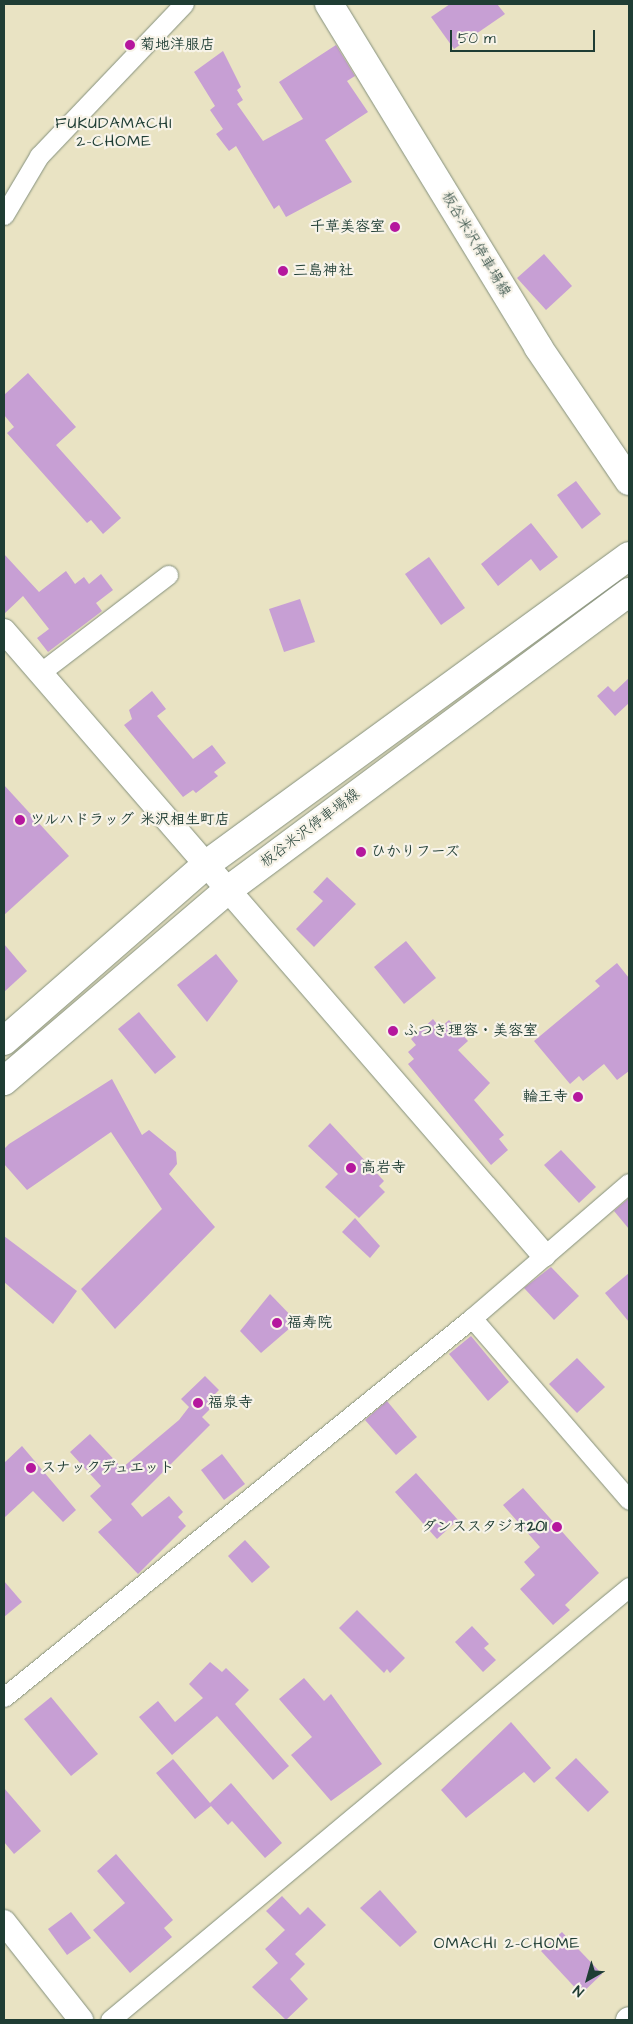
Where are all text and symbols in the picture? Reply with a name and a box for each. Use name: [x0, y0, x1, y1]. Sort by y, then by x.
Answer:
scale bar: [453, 20, 598, 52]
text: 50 m: [458, 28, 496, 49]
place label: 菊地洋服店: [140, 36, 215, 54]
marker: 菊地洋服店: [124, 39, 136, 51]
district label: FUKUDAMACHI 2-CHOME: [54, 113, 174, 151]
street label: 板谷米沢停車場線: [437, 188, 515, 300]
place label: 千草美容室: [310, 218, 385, 236]
marker: 千草美容室: [389, 221, 401, 233]
place label: 三島神社: [293, 262, 353, 280]
marker: 三島神社: [277, 265, 289, 277]
street label: 板谷米沢停車場線: [257, 785, 363, 871]
place label: ツルハドラッグ 米沢相生町店: [30, 811, 231, 829]
marker: ツルハドラッグ 米沢相生町店: [14, 814, 26, 826]
place label: ひかりフーズ: [371, 843, 461, 861]
marker: ひかりフーズ: [355, 846, 367, 858]
place label: ふつき理容・美容室: [403, 1022, 538, 1040]
marker: ふつき理容・美容室: [387, 1025, 399, 1037]
place label: 輪王寺: [523, 1088, 568, 1106]
marker: 輪王寺: [572, 1091, 584, 1103]
place label: 高岩寺: [361, 1159, 406, 1177]
marker: 高岩寺: [345, 1162, 357, 1174]
place label: 福寿院: [287, 1314, 332, 1332]
marker: 福寿院: [271, 1317, 283, 1329]
place label: 福泉寺: [208, 1394, 253, 1412]
marker: 福泉寺: [192, 1397, 204, 1409]
place label: スナックデュエット: [41, 1459, 176, 1477]
marker: スナックデュエット: [25, 1462, 37, 1474]
place label: ダンススタジオ201: [422, 1518, 547, 1536]
marker: ダンススタジオ201: [551, 1521, 563, 1533]
district label: OMACHI 2-CHOME: [432, 1933, 582, 1953]
north arrow: [563, 1954, 613, 2004]
text: N: [569, 1980, 588, 2001]

